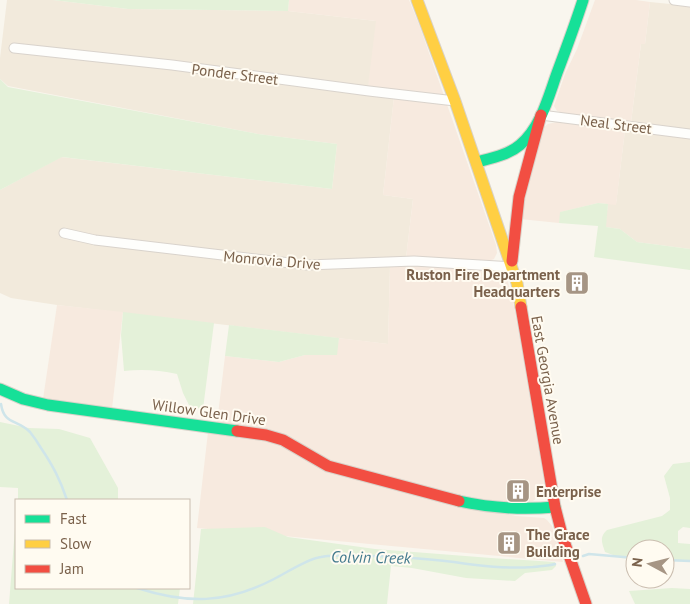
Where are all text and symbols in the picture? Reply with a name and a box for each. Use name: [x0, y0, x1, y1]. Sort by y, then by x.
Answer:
street label: Ponder Street: [191, 59, 279, 89]
street label: Neal Street: [579, 110, 653, 138]
street label: Monrovia Drive: [223, 246, 321, 274]
place label: Ruston Fire Department Headquarters: [406, 265, 561, 301]
building icon: Ruston Fire Department Headquarters: [564, 270, 590, 296]
street label: East Georgia Avenue: [527, 314, 569, 446]
street label: Willow Glen Drive: [151, 395, 267, 429]
building icon: Enterprise: [505, 478, 531, 504]
place label: Enterprise: [536, 482, 602, 501]
legend: [15, 499, 190, 589]
text: Fast: [60, 509, 87, 528]
place label: The Grace Building: [526, 525, 590, 561]
building icon: The Grace Building: [496, 530, 522, 556]
text: Slow: [60, 534, 91, 553]
north arrow: [625, 539, 675, 589]
water label: Colvin Creek: [331, 546, 412, 568]
text: N: [628, 557, 647, 568]
text: Jam: [59, 559, 84, 578]

